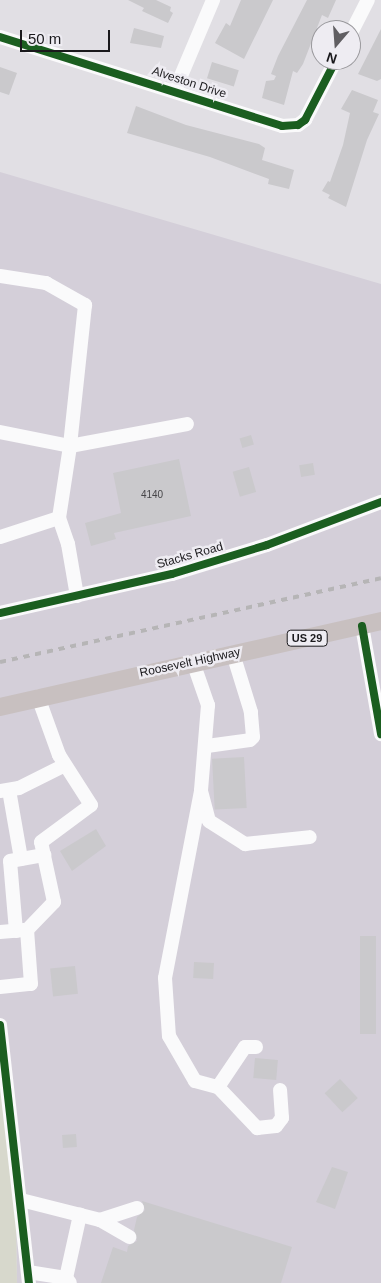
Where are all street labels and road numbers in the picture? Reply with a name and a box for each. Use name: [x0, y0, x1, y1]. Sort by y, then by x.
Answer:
street label: Alveston Drive: [150, 64, 228, 102]
street label: Stacks Road: [155, 540, 225, 572]
road number: US 29: [286, 630, 328, 646]
street label: Roosevelt Highway: [138, 645, 242, 681]

